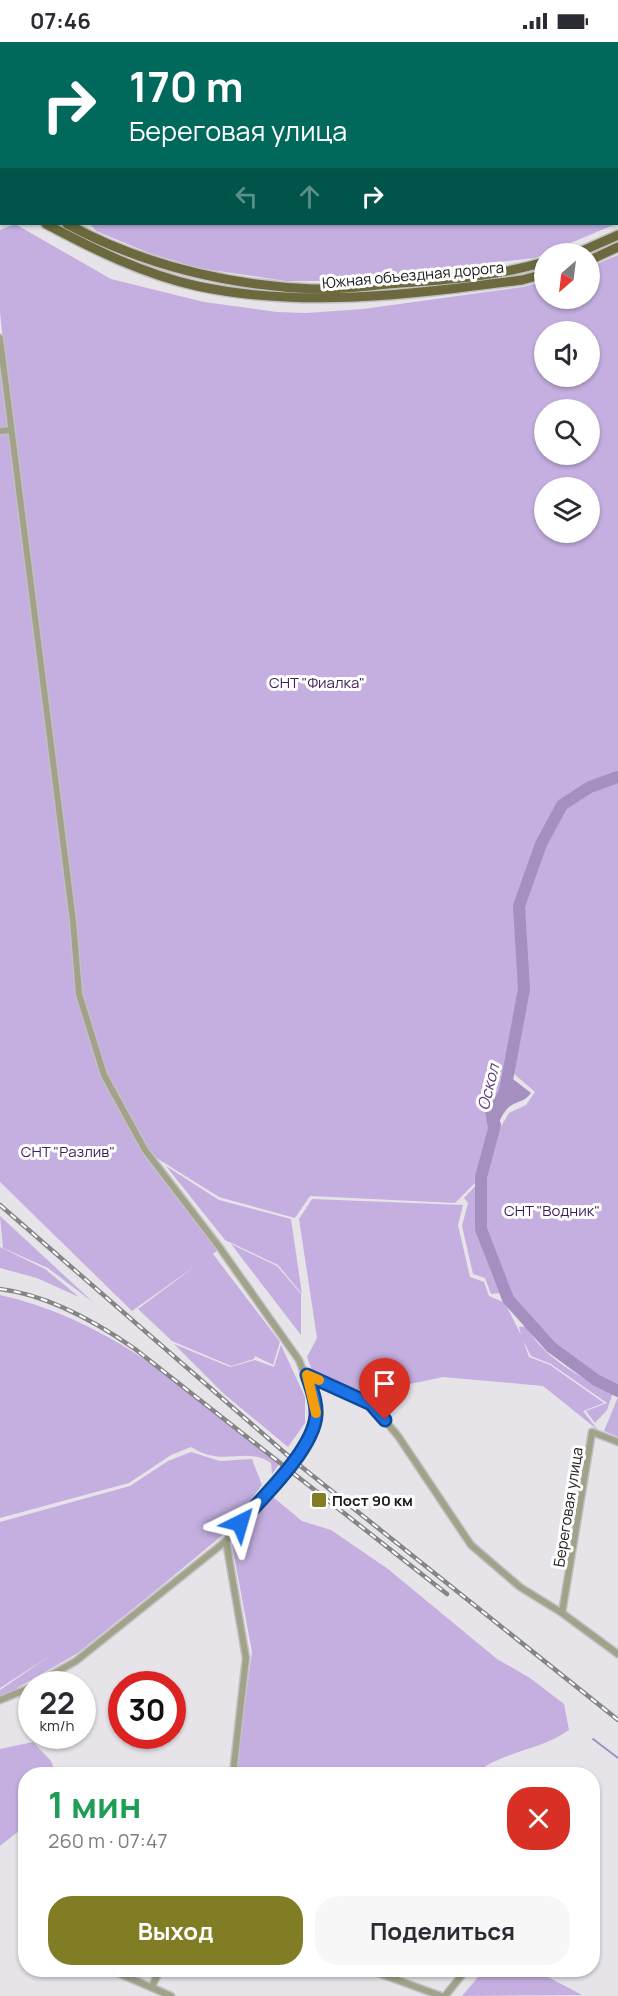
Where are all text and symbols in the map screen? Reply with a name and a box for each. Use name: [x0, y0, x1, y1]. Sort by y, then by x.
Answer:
text: 07:46: [30, 6, 91, 36]
text: 170 m: [129, 57, 244, 115]
icon: right: [30, 66, 108, 144]
text: Береговая улица: [129, 112, 347, 149]
icon: left: [230, 180, 263, 213]
icon: ahead: [293, 180, 326, 213]
icon: right: [356, 180, 389, 213]
north arrow: [534, 243, 600, 309]
map controls: [534, 243, 600, 543]
street label: Южная объездная дорога: [321, 257, 505, 293]
button: sound: [534, 321, 600, 387]
button: search: [534, 399, 600, 465]
button: layers: [534, 477, 600, 543]
park label: СНТ "Фиалка": [269, 672, 365, 693]
water label: Оскол: [472, 1060, 505, 1112]
park label: СНТ "Разлив": [21, 1141, 115, 1162]
park label: СНТ "Водник": [504, 1200, 600, 1221]
pin: [359, 1358, 410, 1420]
icon: arrive: [368, 1367, 401, 1400]
street label: Береговая улица: [548, 1446, 588, 1568]
place label: Пост 90 км: [332, 1490, 413, 1511]
position arrow: [208, 1491, 272, 1555]
marker: Пост 90 км: [310, 1491, 328, 1509]
speed limit sign: 30: [108, 1671, 186, 1749]
text: 22: [39, 1682, 75, 1723]
text: km/h: [40, 1715, 74, 1736]
text: 1 мин: [48, 1780, 141, 1829]
button: close: [507, 1787, 570, 1850]
text: 260 m · 07:47: [48, 1827, 168, 1854]
button: Выход: [48, 1896, 303, 1965]
button: Поделиться: [315, 1896, 570, 1965]

